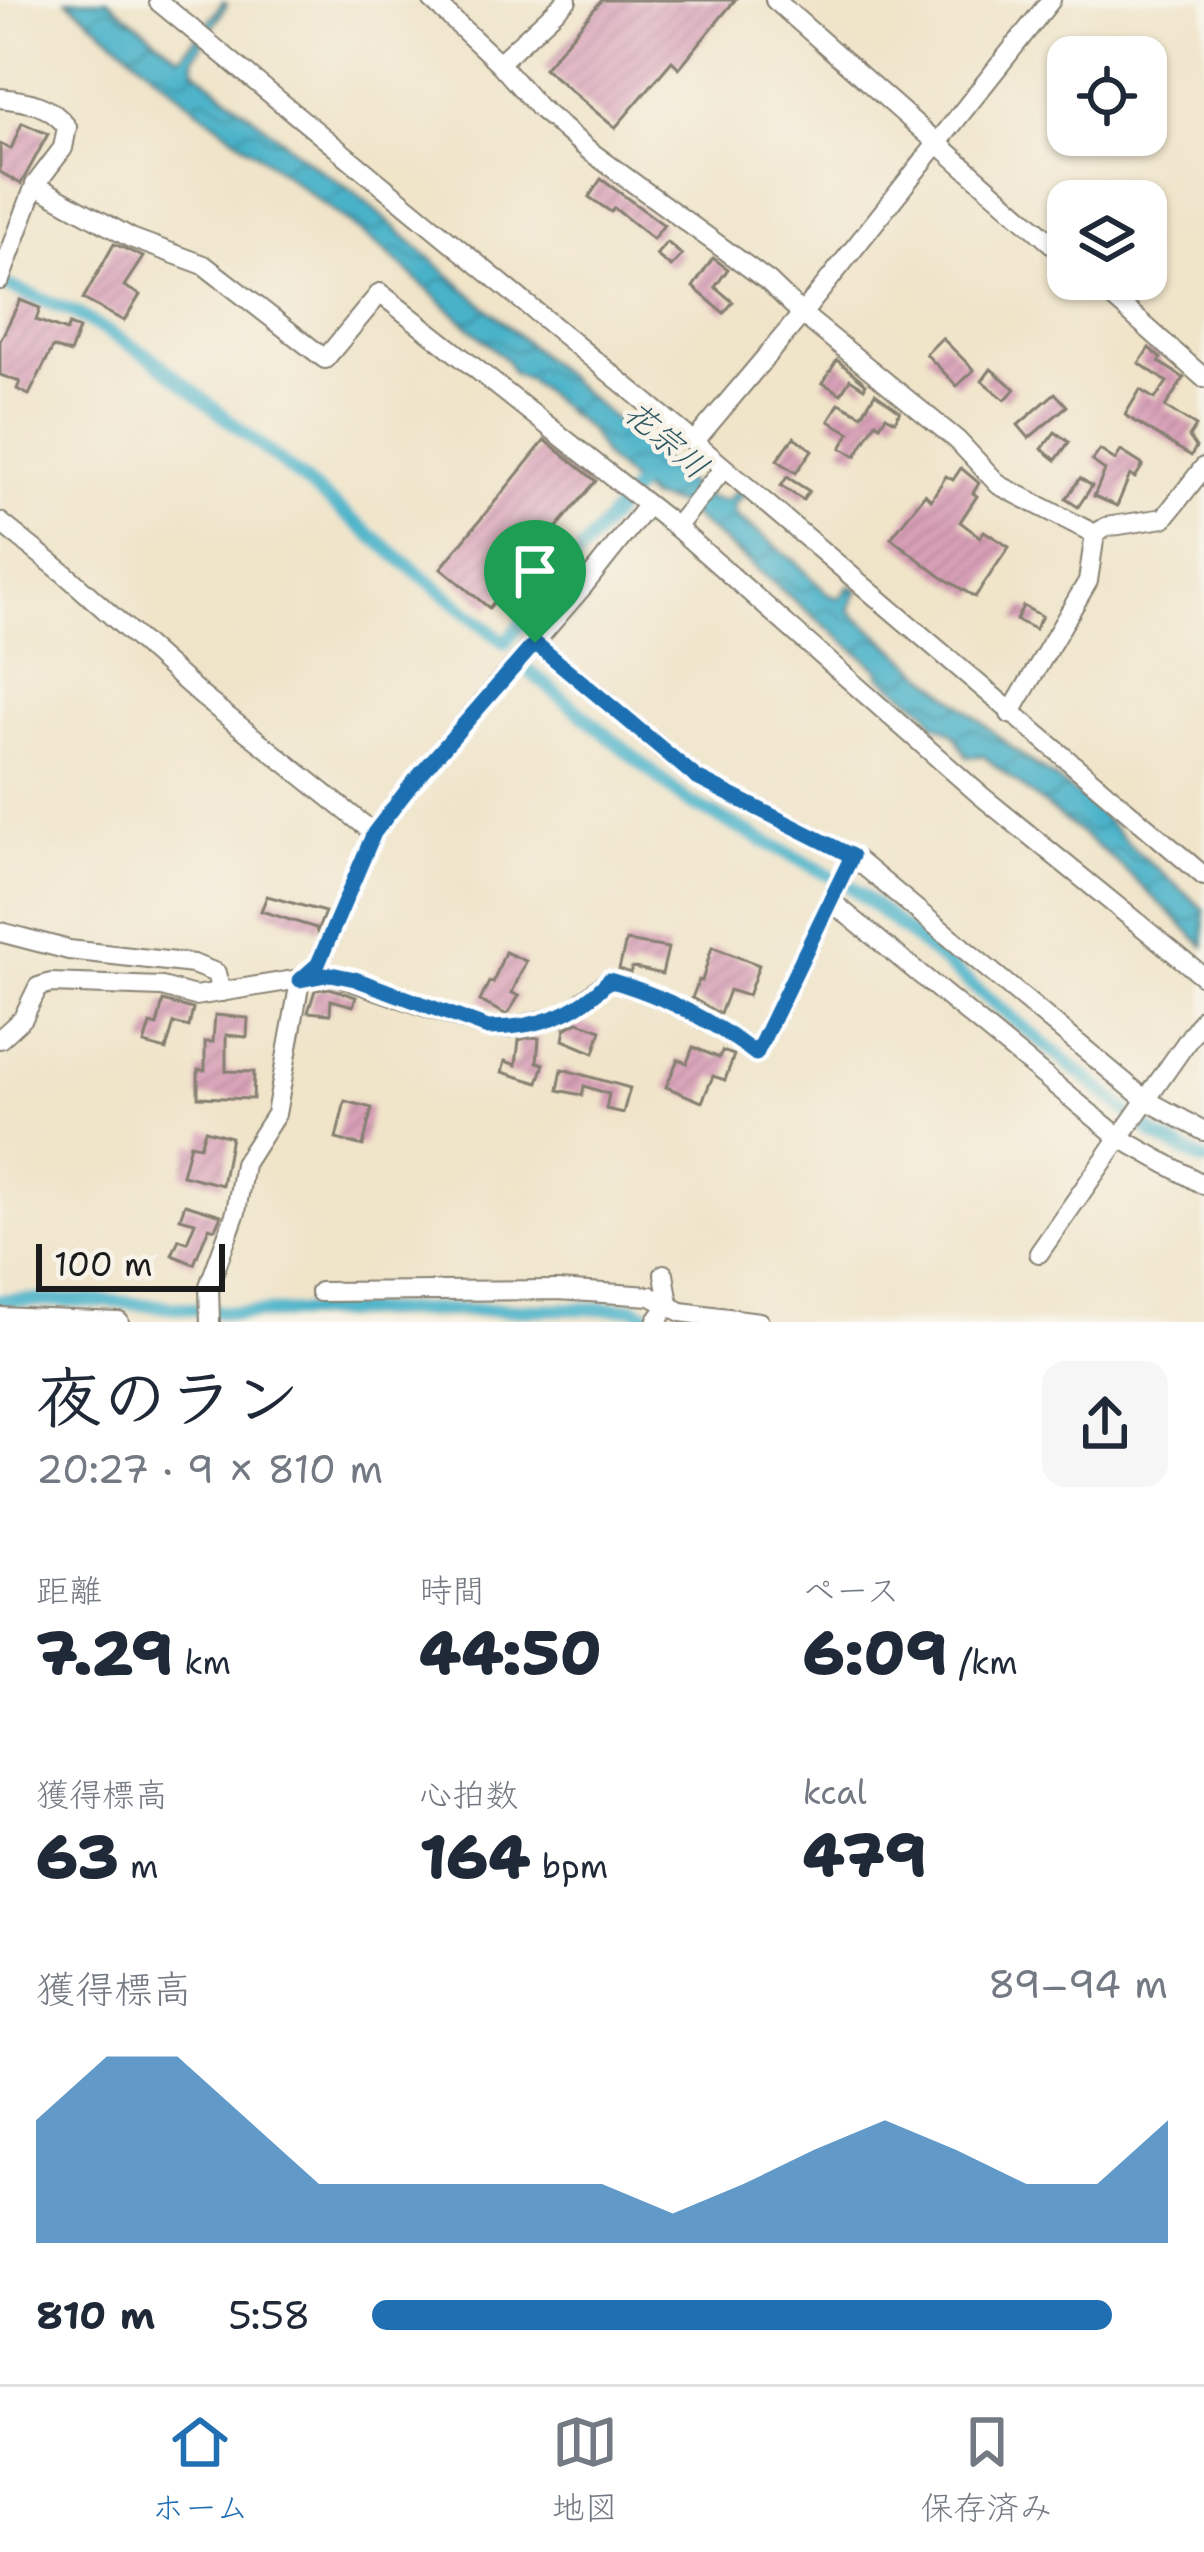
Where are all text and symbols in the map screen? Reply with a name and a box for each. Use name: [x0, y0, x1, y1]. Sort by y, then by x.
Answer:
map controls: [1047, 36, 1167, 300]
button: locate: [1047, 36, 1167, 156]
button: layers: [1047, 180, 1167, 300]
water label: 花宗川: [615, 390, 719, 489]
pin: [484, 520, 586, 643]
icon: arrive: [502, 538, 568, 604]
scale bar: [36, 1238, 225, 1291]
text: 100 m: [54, 1242, 153, 1287]
text: 夜のラン: [36, 1354, 300, 1442]
button: share: [1042, 1361, 1168, 1487]
text: 20:27 · 9 × 810 m: [36, 1443, 383, 1495]
text: 距離: [36, 1568, 102, 1613]
text: 時間: [419, 1568, 485, 1613]
text: ペース: [803, 1568, 900, 1613]
text: 7.29: [36, 1613, 173, 1693]
text: 44:50: [419, 1613, 602, 1693]
text: 6:09: [803, 1613, 948, 1693]
text: km: [173, 1640, 231, 1685]
text: /km: [948, 1640, 1018, 1685]
text: kcal: [803, 1770, 867, 1815]
text: 獲得標高: [36, 1772, 168, 1817]
text: 心拍数: [419, 1772, 518, 1817]
text: 479: [803, 1815, 927, 1895]
text: 63: [36, 1817, 119, 1897]
text: 164: [419, 1817, 531, 1897]
text: m: [119, 1844, 158, 1889]
text: bpm: [531, 1844, 608, 1889]
text: 89–94 m: [988, 1958, 1168, 2010]
text: 獲得標高: [36, 1963, 192, 2015]
text: 810 m: [36, 2289, 155, 2341]
text: 5:58: [228, 2289, 311, 2341]
tab: ホーム: [151, 2409, 249, 2530]
tab: 地図: [552, 2409, 618, 2530]
tab: 保存済み: [921, 2409, 1053, 2530]

